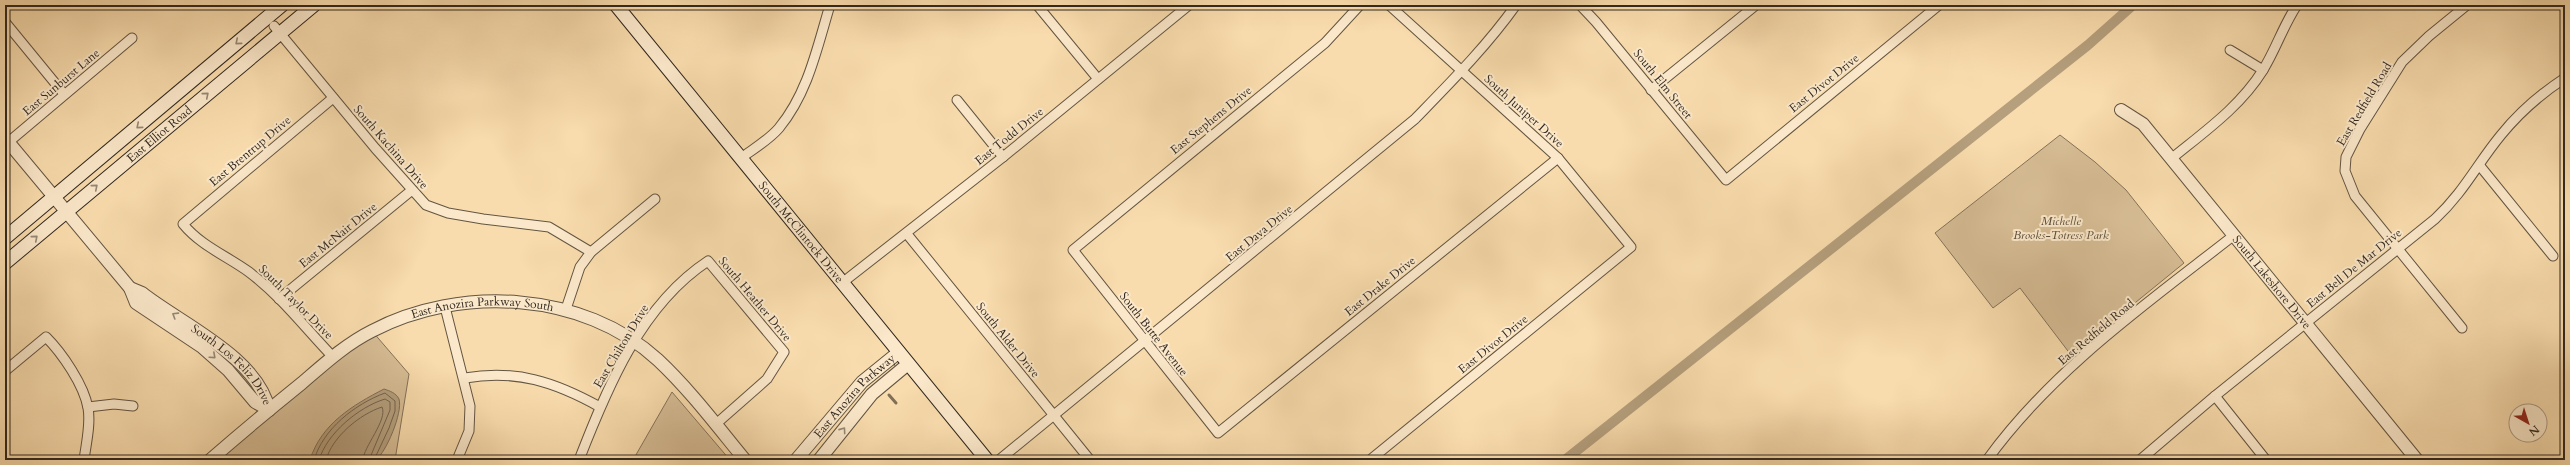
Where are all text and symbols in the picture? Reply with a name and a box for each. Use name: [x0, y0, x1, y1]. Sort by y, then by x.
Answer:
one-way arrow: [236, 38, 243, 45]
street label: East Sunburst Lane: [19, 45, 103, 119]
street label: South Elm Street: [1630, 46, 1696, 122]
street label: East Divot Drive: [1786, 50, 1862, 116]
street label: East Redfield Road: [2333, 59, 2396, 149]
street label: South Juniper Drive: [1481, 71, 1567, 151]
street label: East Stephens Drive: [1167, 82, 1255, 158]
one-way arrow: [201, 93, 209, 100]
street label: East Elliot Road: [123, 102, 196, 166]
street label: South Kachina Drive: [350, 102, 432, 192]
street label: East Todd Drive: [971, 103, 1047, 169]
street label: East Brentrup Drive: [206, 112, 294, 190]
one-way arrow: [136, 121, 143, 128]
street label: South McClintock Drive: [755, 178, 847, 286]
one-way arrow: [91, 185, 98, 192]
street label: East McNair Drive: [296, 199, 380, 271]
street label: East Dava Drive: [1222, 201, 1296, 265]
park label: Michelle Brooks-Totress Park: [2013, 213, 2109, 243]
street label: East Bell De Mar Drive: [2303, 225, 2405, 311]
street label: South Lakeshore Drive: [2229, 232, 2315, 332]
one-way arrow: [30, 235, 38, 242]
street label: East Drake Drive: [1341, 252, 1419, 320]
street label: South Heather Drive: [715, 253, 795, 345]
street label: South Taylor Drive: [255, 261, 337, 343]
street label: South Butte Avenue: [1116, 289, 1192, 379]
street label: East Anozira Parkway South: [409, 293, 556, 322]
street label: East Redfield Road: [2054, 295, 2138, 369]
street label: South Alder Drive: [973, 299, 1043, 381]
street label: East Chilton Drive: [590, 301, 652, 391]
street label: East Divot Drive: [1455, 311, 1531, 377]
one-way arrow: [172, 312, 179, 320]
street label: South Los Feliz Drive: [188, 320, 275, 407]
street label: East Anozira Parkway: [810, 350, 899, 441]
one-way arrow: [208, 351, 215, 358]
north arrow: [2508, 403, 2548, 443]
text: N: [2525, 422, 2542, 440]
one-way arrow: [838, 427, 845, 434]

